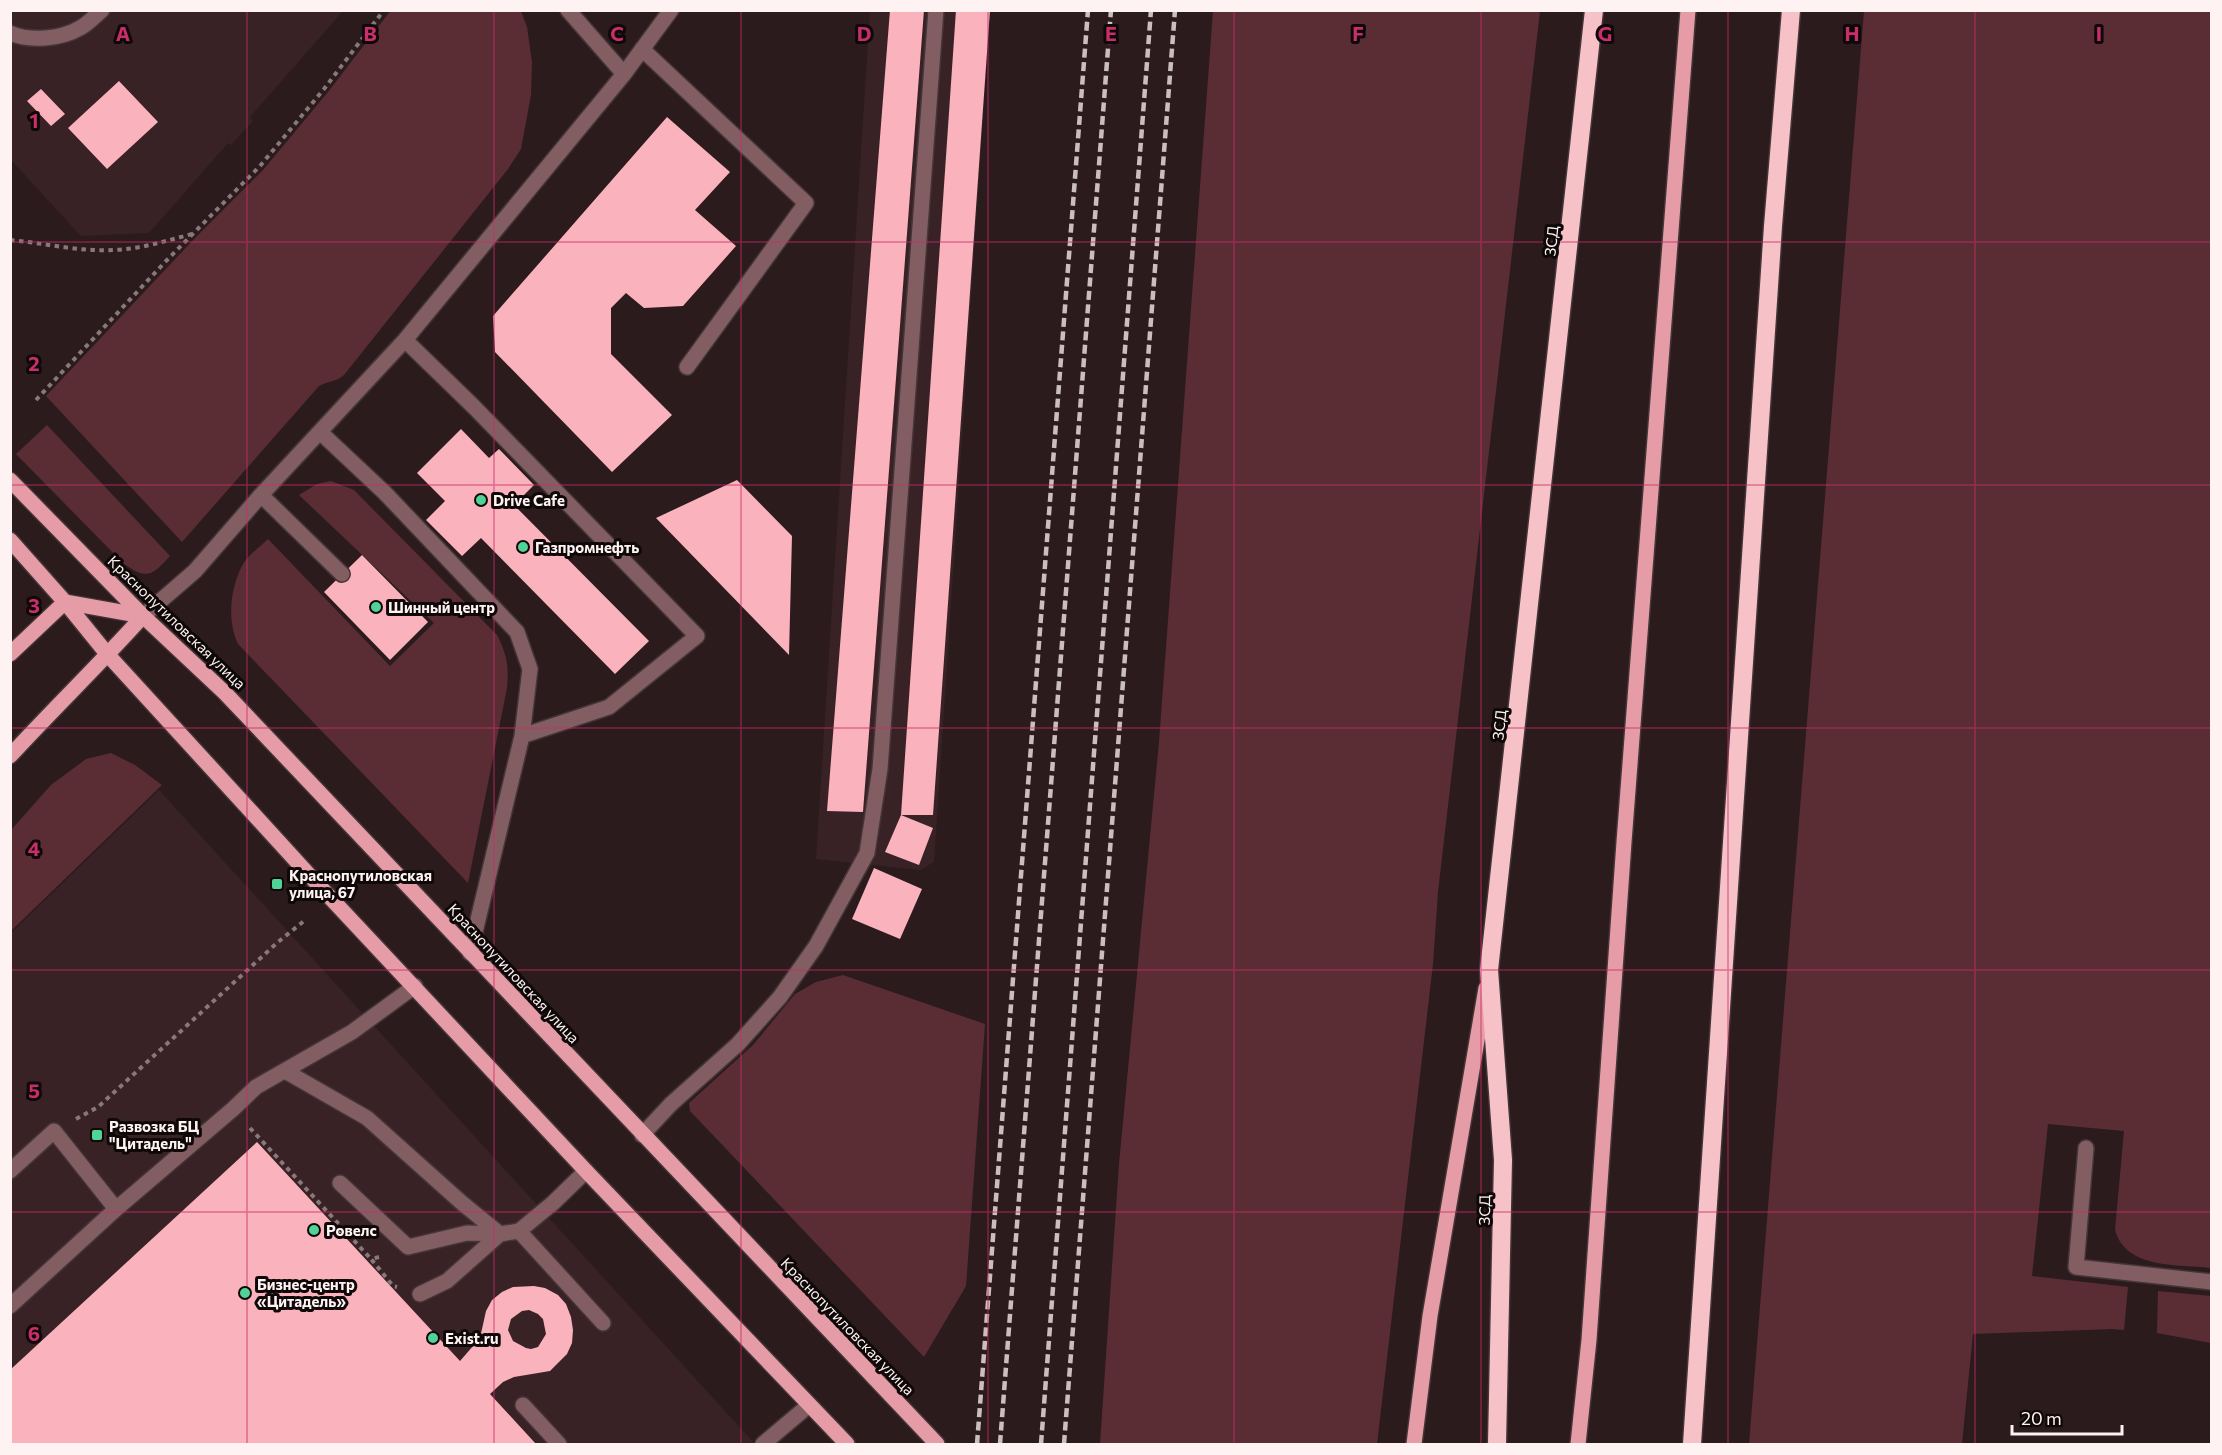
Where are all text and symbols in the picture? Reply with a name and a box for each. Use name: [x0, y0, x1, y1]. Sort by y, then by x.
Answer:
text: A: [116, 21, 130, 45]
text: B: [363, 21, 377, 45]
text: C: [610, 21, 624, 45]
text: D: [857, 21, 871, 45]
text: E: [1105, 21, 1117, 45]
text: F: [1352, 21, 1364, 45]
text: G: [1598, 21, 1612, 45]
text: H: [1845, 21, 1860, 45]
text: I: [2096, 21, 2102, 45]
text: 1: [29, 108, 39, 132]
street label: ЗСД: [1540, 225, 1562, 257]
text: 2: [28, 351, 40, 375]
place label: Drive Cafe: [493, 491, 565, 509]
marker: Drive Cafe: [474, 493, 488, 507]
place label: Газпромнефть: [535, 538, 639, 556]
marker: Газпромнефть: [516, 540, 530, 554]
street label: Краснопутиловская улица: [105, 552, 249, 692]
text: 3: [28, 593, 40, 617]
place label: Шинный центр: [388, 598, 495, 616]
marker: Шинный центр: [369, 600, 383, 614]
street label: ЗСД: [1488, 709, 1510, 741]
text: 4: [28, 836, 40, 860]
place label: Краснопутиловская улица, 67: [289, 866, 432, 901]
marker: Краснопутиловская улица, 67: [270, 877, 284, 891]
street label: Краснопутиловская улица: [445, 900, 583, 1046]
text: 5: [28, 1078, 40, 1102]
place label: Развозка БЦ "Цитадель": [109, 1117, 199, 1152]
marker: Развозка БЦ "Цитадель": [90, 1128, 104, 1142]
street label: ЗСД: [1475, 1194, 1493, 1225]
place label: Ровелс: [326, 1221, 377, 1239]
marker: Ровелс: [307, 1223, 321, 1237]
street label: Краснопутиловская улица: [778, 1254, 918, 1398]
place label: Бизнес-центр «Цитадель»: [257, 1275, 355, 1310]
marker: Бизнес-центр «Цитадель»: [238, 1286, 252, 1300]
text: 6: [28, 1321, 40, 1345]
place label: Exist.ru: [445, 1329, 499, 1347]
marker: Exist.ru: [426, 1331, 440, 1345]
scale bar: [2012, 1398, 2122, 1436]
text: 20 m: [2021, 1407, 2062, 1429]

